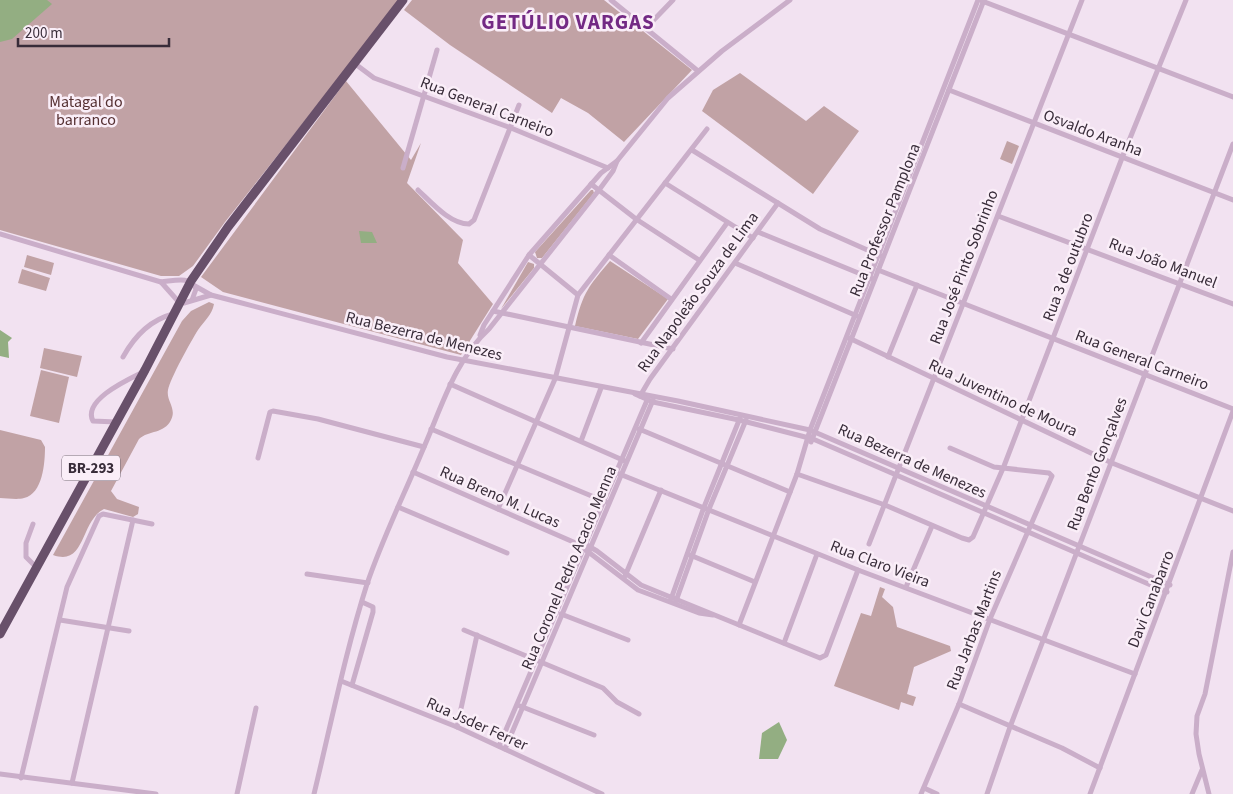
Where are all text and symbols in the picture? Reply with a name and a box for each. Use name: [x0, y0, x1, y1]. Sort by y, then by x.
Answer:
district label: GETÚLIO VARGAS: [481, 7, 655, 37]
scale bar: [18, 15, 169, 47]
text: 200 m: [25, 23, 63, 44]
street label: Rua General Carneiro: [417, 71, 557, 143]
park label: Matagal do barranco: [49, 91, 123, 131]
street label: Osvaldo Aranha: [1040, 104, 1146, 162]
street label: Rua Professor Pamplona: [844, 140, 926, 300]
street label: Rua José Pinto Sobrinho: [924, 187, 1004, 347]
street label: Rua Napoleão Souza de Lima: [632, 207, 764, 377]
street label: Rua 3 de outubro: [1037, 210, 1099, 324]
street label: Rua João Manuel: [1106, 232, 1220, 294]
street label: Rua Bezerra de Menezes: [343, 306, 505, 366]
street label: Rua General Carneiro: [1072, 324, 1212, 396]
street label: Rua Juventino de Moura: [925, 354, 1081, 442]
street label: Rua Bento Gonçalves: [1061, 394, 1133, 534]
street label: Rua Bezerra de Menezes: [834, 418, 990, 504]
road number: BR-293: [62, 456, 120, 480]
street label: Rua Breno M. Lucas: [436, 461, 564, 533]
street label: Rua Coronel Pedro Acacio Menna: [516, 463, 622, 673]
street label: Rua Claro Vieira: [827, 535, 933, 593]
street label: Davi Canabarro: [1122, 547, 1180, 651]
street label: Rua Jarbas Martins: [941, 567, 1007, 693]
street label: Rua Jsder Ferrer: [423, 692, 532, 756]

